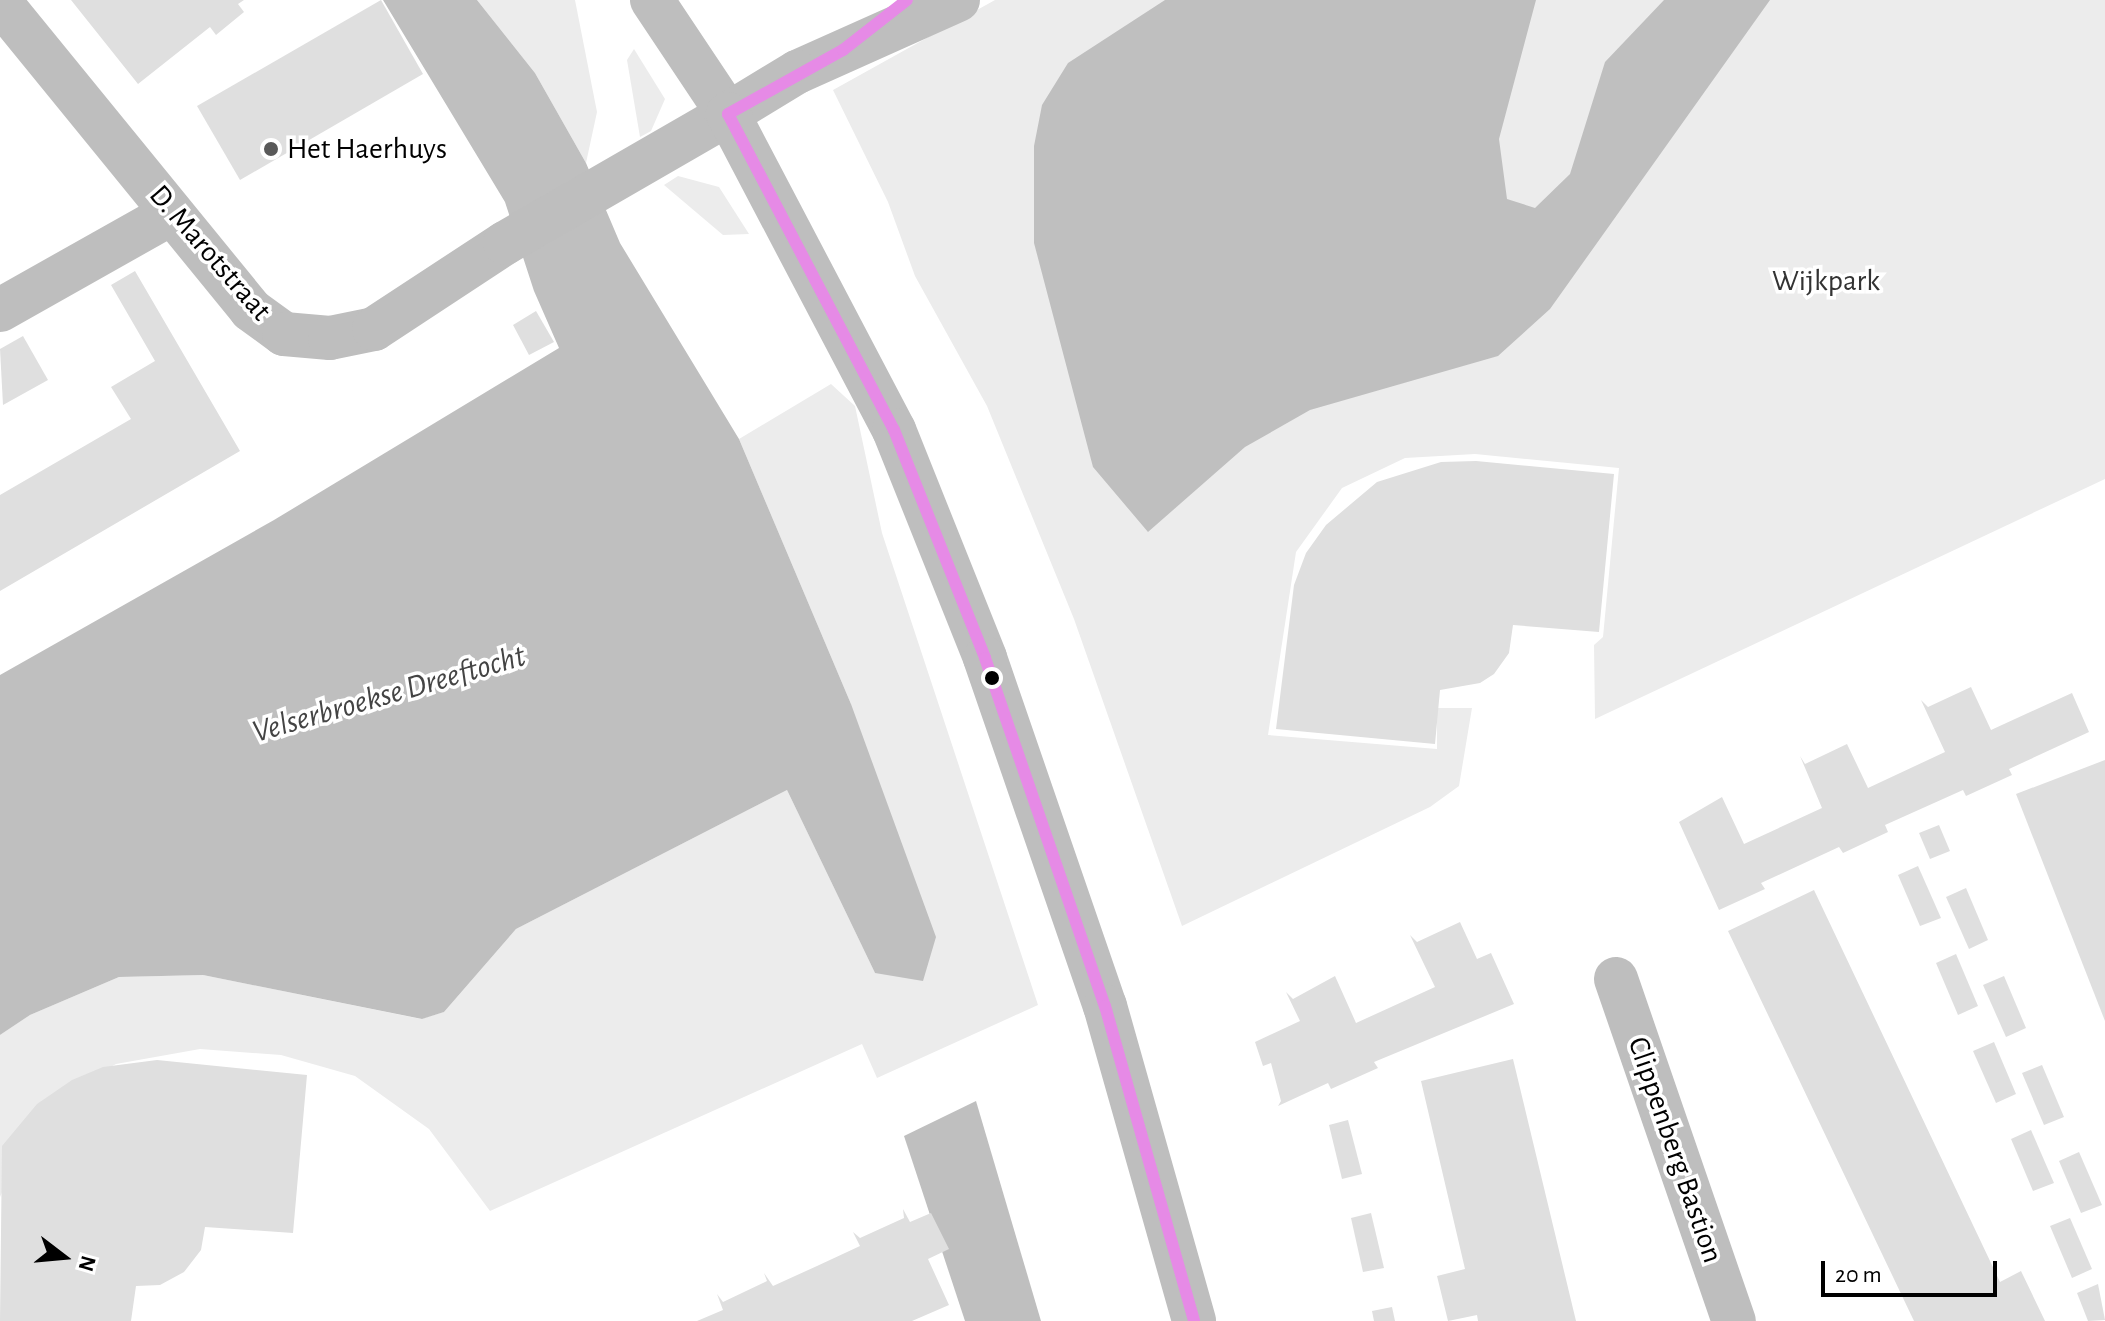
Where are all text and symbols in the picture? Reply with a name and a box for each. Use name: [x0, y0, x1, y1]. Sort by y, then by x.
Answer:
place label: Het Haerhuys: [287, 131, 447, 167]
marker: Het Haerhuys: [262, 140, 280, 158]
street label: D. Marotstraat: [141, 178, 279, 328]
park label: Wijkpark: [1772, 263, 1880, 299]
water label: Velserbroekse Dreeftocht: [248, 637, 530, 751]
unlabelled marker: [984, 670, 1000, 686]
street label: Clippenberg Bastion: [1619, 1032, 1731, 1268]
north arrow: [24, 1217, 104, 1297]
scale bar: [1825, 1245, 2001, 1295]
text: N: [74, 1253, 100, 1274]
text: 20 m: [1835, 1263, 1882, 1287]

